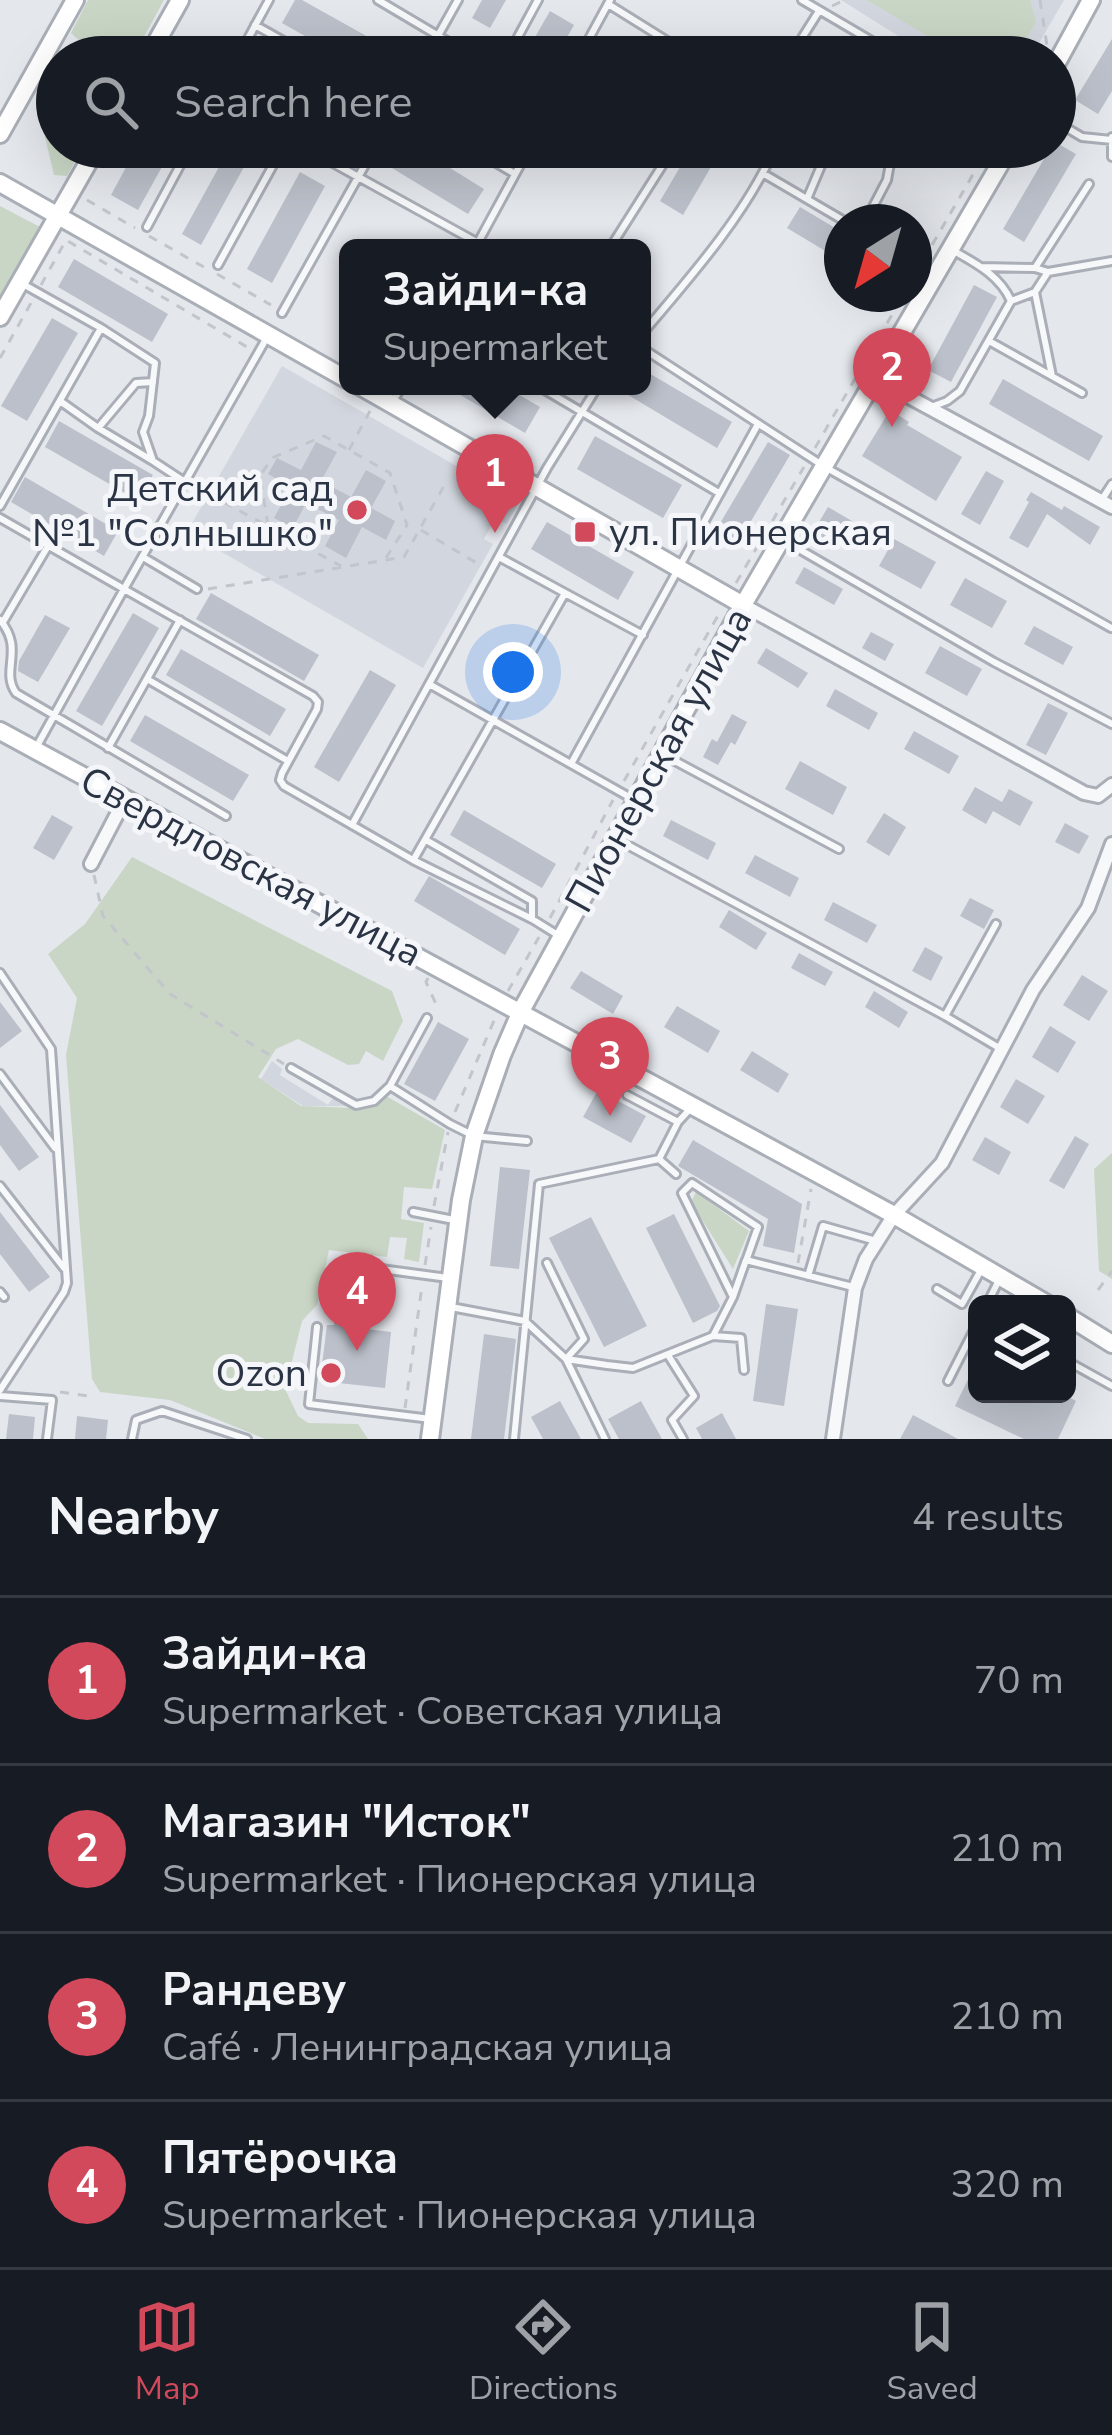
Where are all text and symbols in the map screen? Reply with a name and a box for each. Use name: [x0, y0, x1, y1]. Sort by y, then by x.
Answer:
search box: [36, 36, 1076, 168]
icon: search: [78, 69, 144, 135]
text: Search here: [174, 72, 413, 133]
north arrow: [824, 204, 932, 312]
popup: [339, 239, 651, 395]
text: Зайди-ка: [383, 260, 589, 321]
text: Supermarket: [383, 321, 607, 374]
pin: 2: [853, 328, 931, 427]
pin: 1: [456, 434, 534, 533]
place label: Детский сад №1 "Солнышко": [32, 462, 333, 560]
marker: Детский сад №1 "Солнышко": [344, 497, 370, 523]
place label: ул. Пионерская: [609, 506, 892, 559]
marker: ул. Пионерская: [572, 519, 598, 545]
street label: Пионерская улица: [553, 598, 765, 922]
your location: [483, 642, 543, 702]
street label: Свердловская улица: [71, 754, 431, 980]
pin: 3: [571, 1017, 649, 1116]
pin: 4: [318, 1252, 396, 1351]
map controls: [968, 1295, 1076, 1403]
button: layers: [968, 1295, 1076, 1403]
place label: Ozon: [216, 1347, 307, 1400]
marker: Ozon: [318, 1360, 344, 1386]
text: Nearby: [48, 1482, 219, 1552]
text: 4 results: [912, 1491, 1064, 1544]
text: Зайди-ка: [162, 1624, 368, 1685]
text: 1: [75, 1654, 99, 1707]
text: 70 m: [974, 1654, 1064, 1707]
text: Supermarket · Советская улица: [162, 1685, 723, 1738]
text: Магазин "Исток": [162, 1792, 531, 1853]
text: 2: [75, 1822, 99, 1875]
text: 210 m: [950, 1822, 1064, 1875]
text: Supermarket · Пионерская улица: [162, 1853, 757, 1906]
text: Рандеву: [162, 1960, 346, 2021]
text: 3: [75, 1990, 99, 2043]
text: 210 m: [950, 1990, 1064, 2043]
text: Café · Ленинградская улица: [162, 2021, 673, 2074]
text: Пятёрочка: [162, 2128, 398, 2189]
text: 4: [75, 2158, 99, 2211]
text: 320 m: [950, 2158, 1064, 2211]
text: Supermarket · Пионерская улица: [162, 2189, 757, 2242]
tab: Map: [134, 2294, 200, 2411]
tab: Directions: [469, 2294, 618, 2411]
tab: Saved: [886, 2294, 978, 2411]

